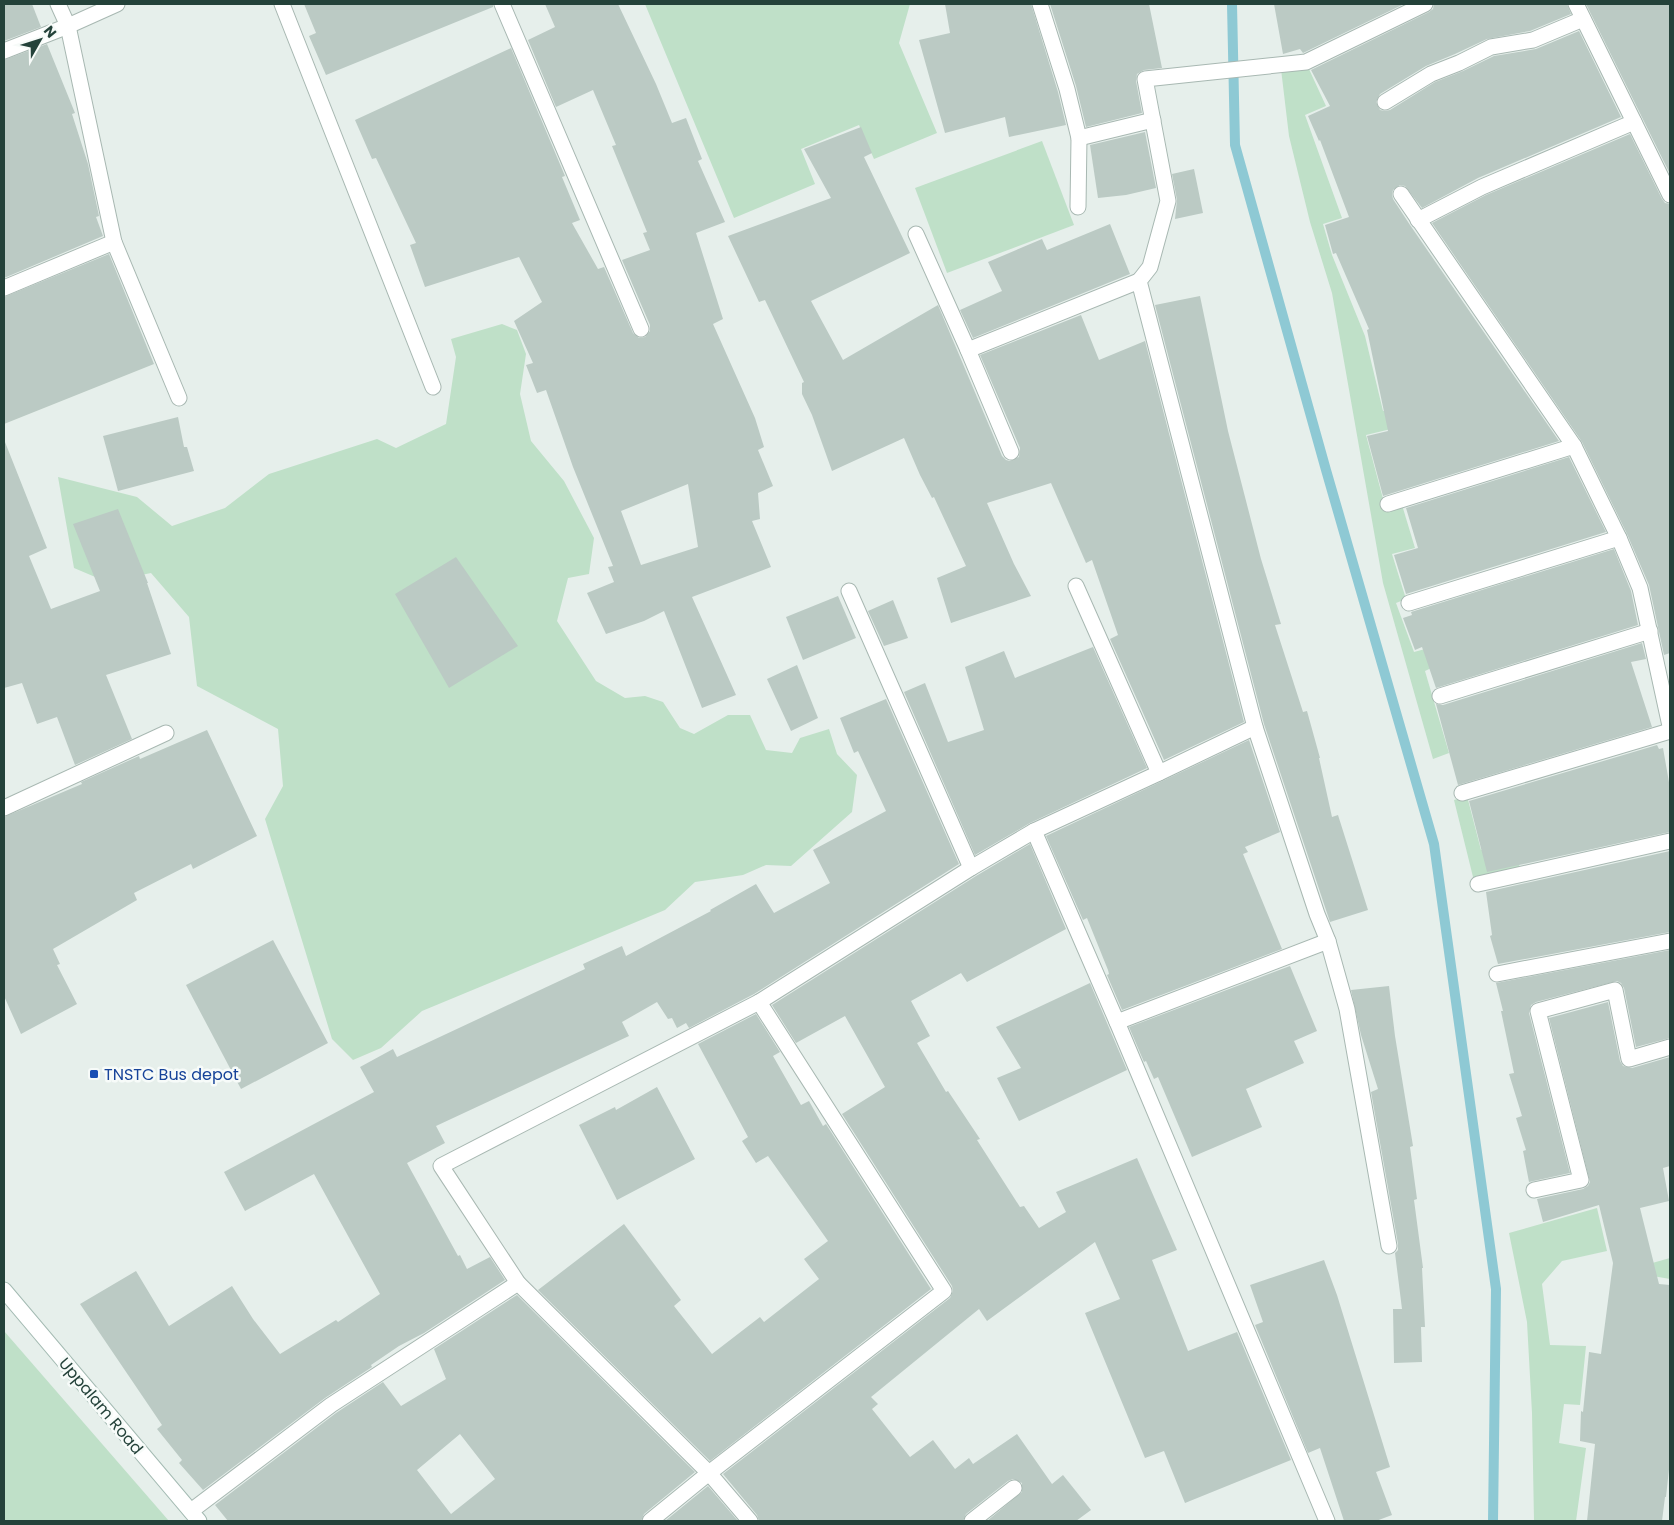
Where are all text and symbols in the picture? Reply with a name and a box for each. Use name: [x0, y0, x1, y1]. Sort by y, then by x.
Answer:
north arrow: [15, 15, 65, 65]
text: N: [39, 21, 61, 42]
place label: TNSTC Bus depot: [104, 1063, 239, 1086]
marker: TNSTC Bus depot: [88, 1068, 100, 1080]
street label: Uppalam Road: [54, 1353, 148, 1459]

